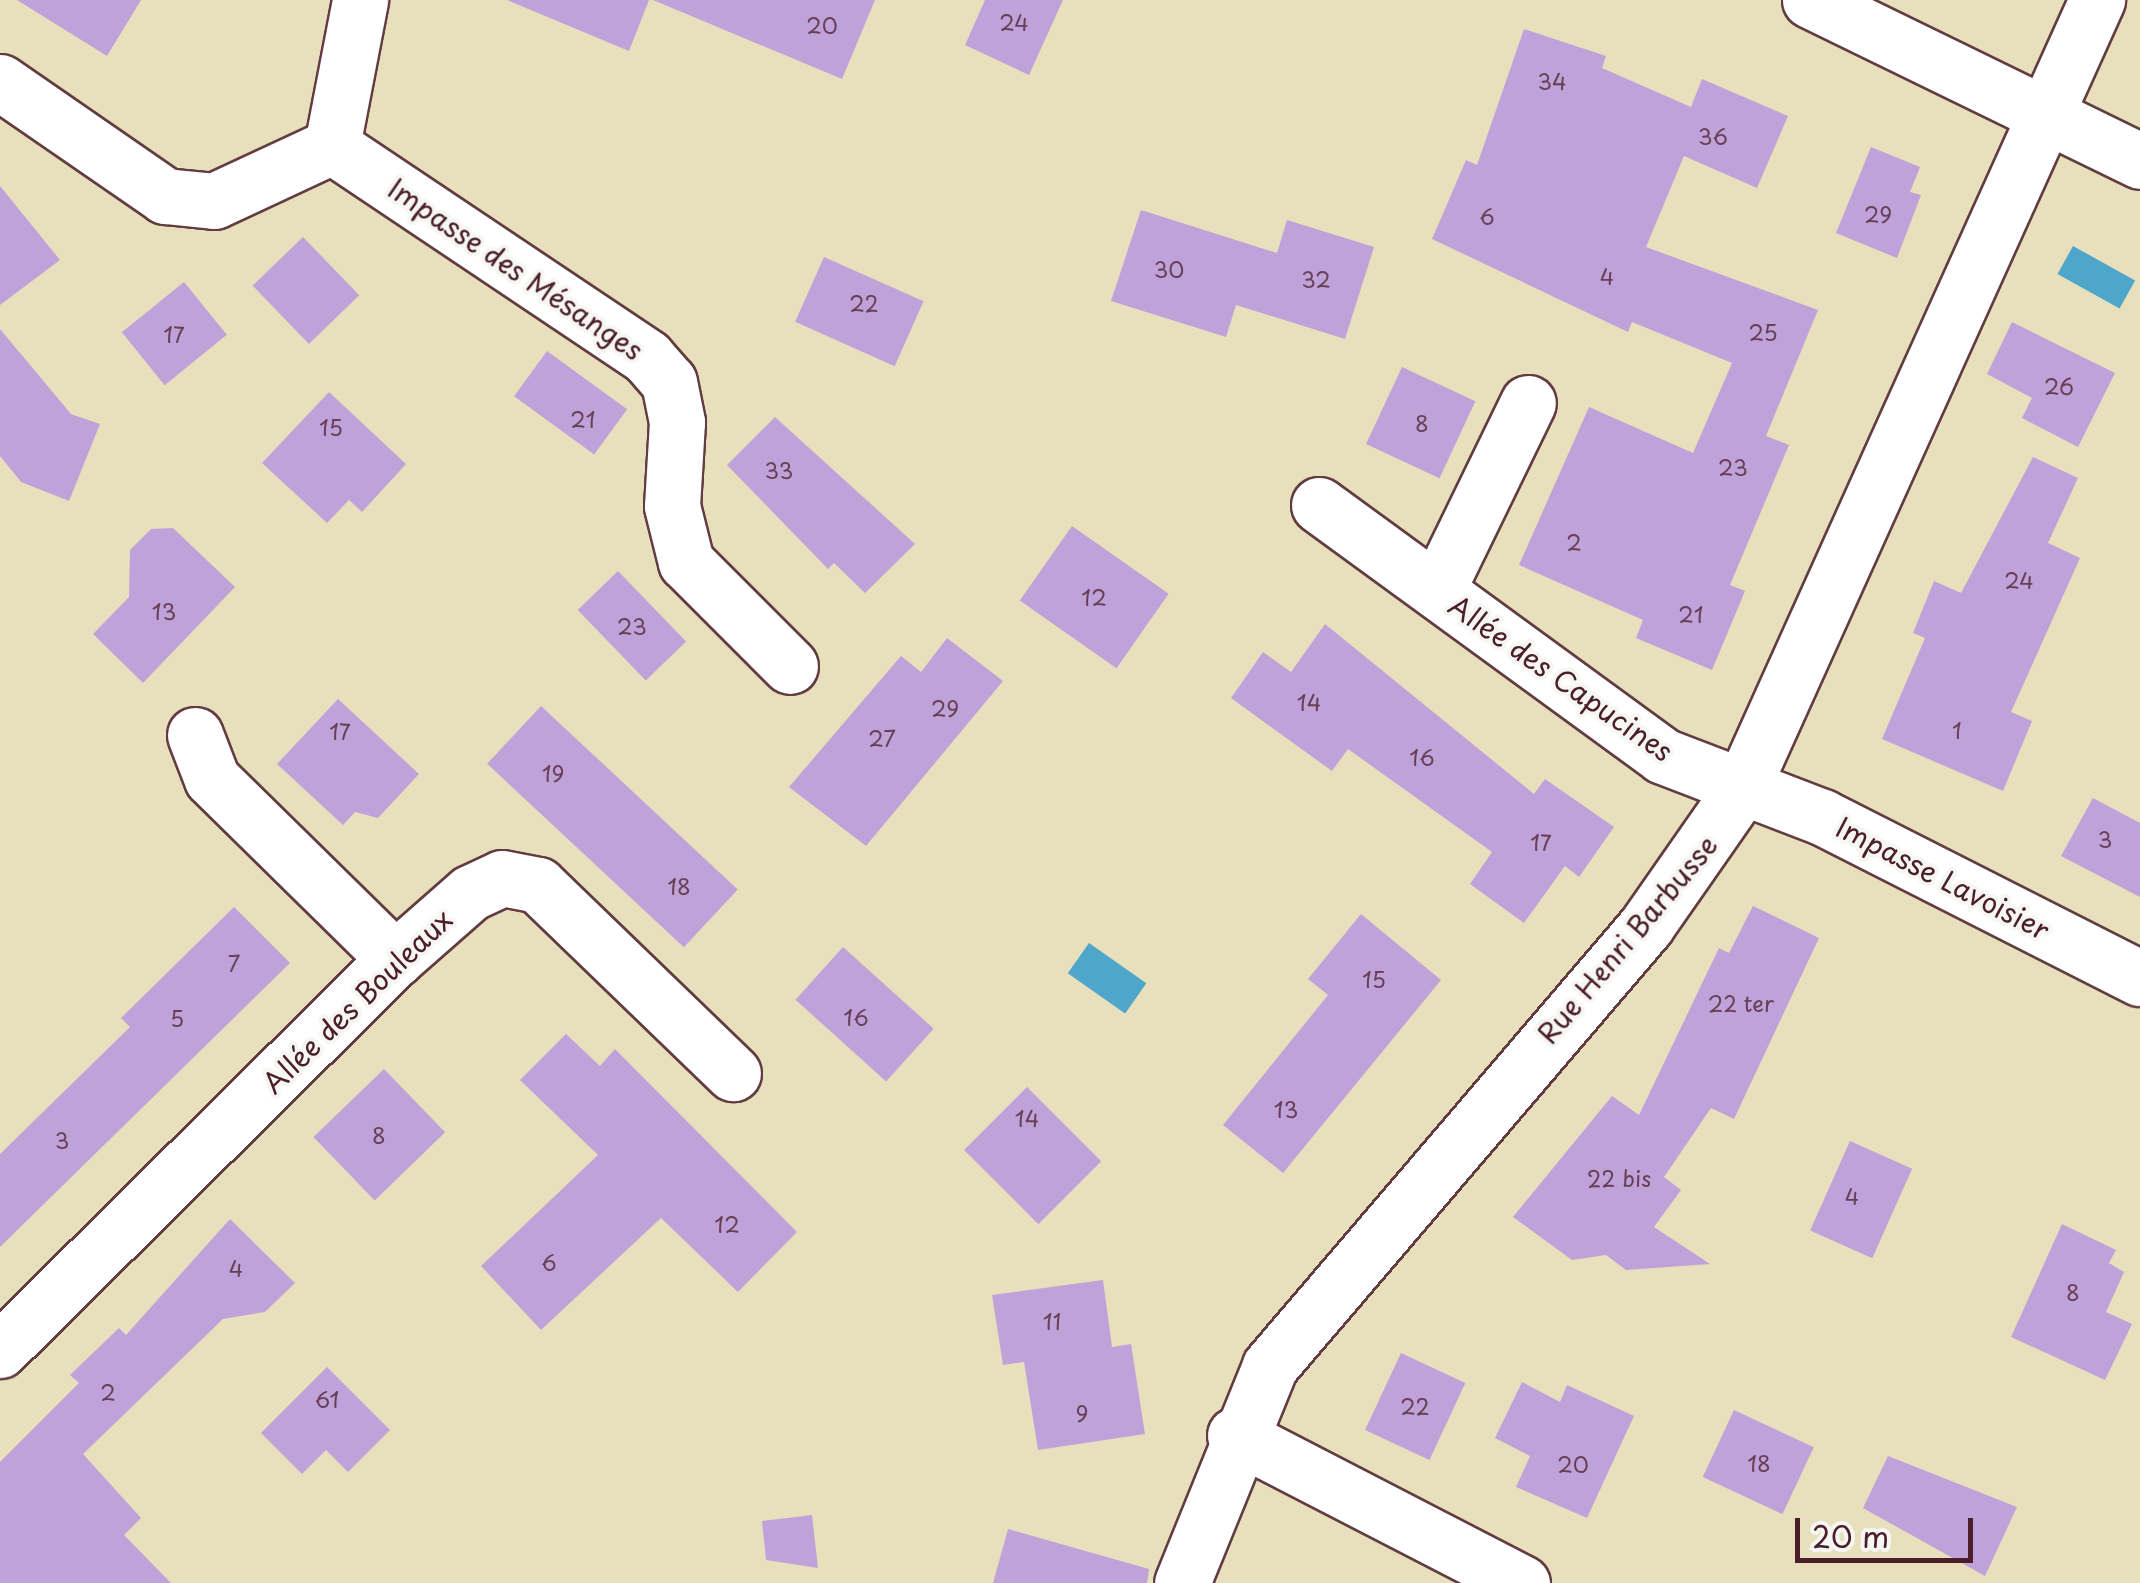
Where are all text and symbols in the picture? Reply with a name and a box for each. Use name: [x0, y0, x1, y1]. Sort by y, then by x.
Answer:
house number: 24: [999, 9, 1029, 35]
house number: 20: [806, 12, 838, 38]
house number: 34: [1537, 68, 1567, 94]
house number: 36: [1698, 123, 1728, 149]
street label: Impasse des Mésanges: [381, 171, 651, 367]
house number: 29: [1864, 201, 1892, 227]
house number: 6: [1479, 203, 1495, 229]
house number: 30: [1154, 256, 1184, 282]
house number: 4: [1600, 263, 1614, 289]
house number: 32: [1301, 266, 1331, 292]
house number: 22: [849, 290, 879, 316]
house number: 25: [1748, 319, 1778, 345]
house number: 17: [163, 321, 185, 347]
house number: 26: [2044, 373, 2074, 399]
house number: 21: [570, 406, 596, 432]
house number: 8: [1415, 410, 1429, 436]
house number: 15: [319, 414, 343, 440]
house number: 23: [1718, 454, 1748, 480]
house number: 33: [765, 457, 793, 483]
house number: 2: [1566, 529, 1582, 555]
house number: 24: [2004, 567, 2034, 593]
house number: 12: [1081, 584, 1107, 610]
street label: Allée des Capucines: [1441, 587, 1681, 769]
house number: 13: [152, 598, 176, 624]
house number: 21: [1678, 601, 1704, 627]
house number: 23: [617, 613, 647, 639]
house number: 14: [1297, 689, 1321, 715]
house number: 29: [931, 695, 959, 721]
house number: 1: [1952, 717, 1962, 743]
house number: 17: [329, 718, 351, 744]
house number: 27: [868, 725, 896, 751]
house number: 16: [1409, 744, 1435, 770]
house number: 19: [542, 760, 564, 786]
street label: Impasse Lavoisier: [1830, 809, 2056, 947]
street label: Rue Henri Barbusse: [1528, 826, 1726, 1052]
house number: 3: [2098, 826, 2112, 852]
house number: 17: [1530, 829, 1552, 855]
house number: 18: [667, 873, 691, 899]
street label: Allée des Bouleaux: [255, 901, 459, 1101]
house number: 7: [228, 950, 240, 976]
house number: 15: [1362, 966, 1386, 992]
house number: 22 ter: [1707, 990, 1775, 1016]
house number: 16: [843, 1004, 869, 1030]
house number: 5: [170, 1005, 184, 1031]
house number: 13: [1274, 1096, 1298, 1122]
house number: 14: [1015, 1105, 1039, 1131]
house number: 8: [372, 1122, 386, 1148]
house number: 3: [55, 1127, 69, 1153]
house number: 22 bis: [1586, 1165, 1652, 1191]
house number: 4: [1845, 1183, 1859, 1209]
house number: 12: [714, 1211, 740, 1237]
house number: 6: [541, 1249, 557, 1275]
house number: 4: [229, 1255, 243, 1281]
house number: 8: [2066, 1279, 2080, 1305]
house number: 11: [1043, 1308, 1061, 1334]
house number: 2: [100, 1379, 116, 1405]
house number: 61: [315, 1386, 339, 1412]
house number: 22: [1400, 1393, 1430, 1419]
house number: 9: [1076, 1400, 1088, 1426]
house number: 18: [1747, 1450, 1771, 1476]
house number: 20: [1557, 1451, 1589, 1477]
scale bar: [1800, 1498, 1978, 1560]
text: 20 m: [1812, 1513, 1889, 1558]

